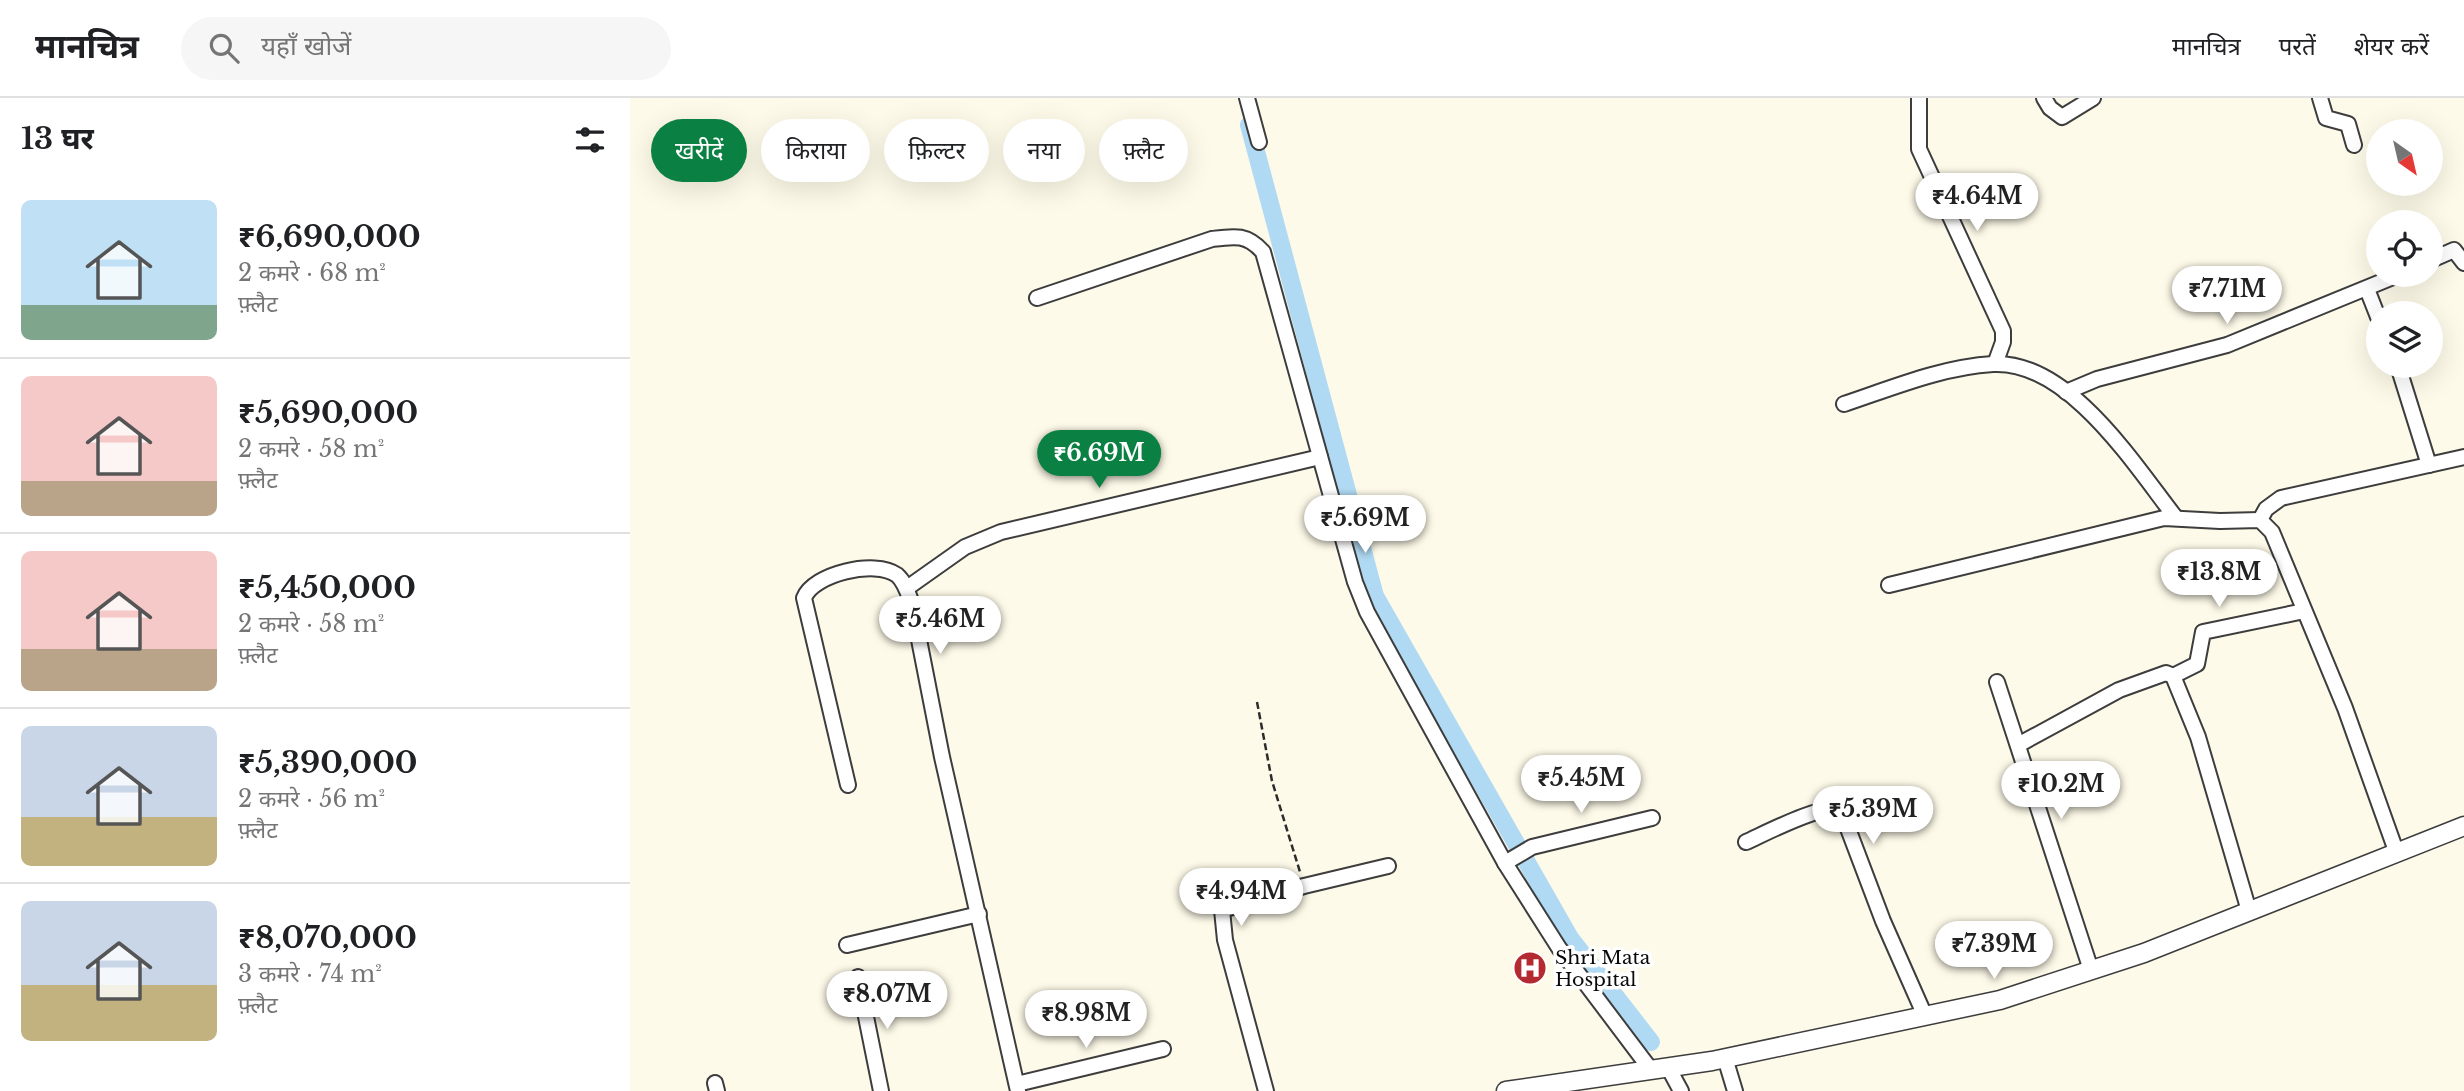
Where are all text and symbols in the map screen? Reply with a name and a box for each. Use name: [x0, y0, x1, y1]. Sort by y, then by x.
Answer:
search box: [181, 17, 671, 80]
text: मानचित्र: [35, 26, 139, 67]
icon: search: [205, 29, 243, 67]
text: यहाँ खोजें: [261, 30, 351, 62]
text: मानचित्र: [2172, 32, 2241, 61]
text: परतें: [2279, 32, 2316, 61]
text: शेयर करें: [2354, 32, 2429, 61]
chip: खरीदें: [651, 119, 747, 182]
chip: किराया: [761, 119, 870, 182]
chip: फ़िल्टर: [884, 119, 989, 182]
chip: नया: [1003, 119, 1085, 182]
chip: फ़्लैट: [1099, 119, 1188, 182]
north arrow: [2366, 119, 2443, 196]
map controls: [2366, 119, 2443, 378]
text: 13 घर: [21, 120, 94, 157]
icon: filters: [571, 121, 609, 159]
pin: ₹4.64M: [1920, 174, 2034, 233]
text: ₹4.64M: [1931, 182, 2023, 210]
button: locate: [2366, 210, 2443, 287]
text: ₹6,690,000: [238, 218, 421, 255]
icon: home: [77, 228, 161, 312]
text: 2 कमरे · 68 m²: [238, 259, 386, 287]
pin: ₹7.71M: [2170, 266, 2284, 326]
text: ₹7.71M: [2188, 275, 2266, 303]
text: फ़्लैट: [238, 290, 278, 318]
button: layers: [2366, 301, 2443, 378]
text: ₹5,690,000: [238, 394, 418, 431]
icon: home: [77, 404, 161, 488]
pin: ₹6.69M: [1042, 430, 1156, 490]
text: 2 कमरे · 58 m²: [238, 435, 384, 463]
text: ₹6.69M: [1053, 439, 1145, 467]
text: फ़्लैट: [238, 466, 278, 494]
pin: ₹5.69M: [1308, 496, 1422, 555]
text: ₹5.69M: [1320, 504, 1410, 532]
pin: ₹13.8M: [2162, 550, 2276, 609]
text: ₹13.8M: [2177, 558, 2261, 586]
text: ₹5,450,000: [238, 569, 416, 606]
icon: home: [77, 579, 161, 663]
pin: ₹5.46M: [883, 596, 997, 656]
text: ₹5.46M: [895, 605, 985, 633]
text: 2 कमरे · 58 m²: [238, 610, 384, 638]
text: फ़्लैट: [238, 641, 278, 669]
text: ₹5,390,000: [238, 744, 417, 781]
icon: home: [77, 754, 161, 838]
pin: ₹5.45M: [1524, 756, 1638, 815]
pin: ₹10.2M: [2004, 762, 2118, 821]
text: ₹5.45M: [1537, 764, 1625, 792]
text: ₹10.2M: [2017, 770, 2105, 798]
text: 2 कमरे · 56 m²: [238, 785, 385, 813]
pin: ₹5.39M: [1816, 786, 1930, 846]
text: ₹5.39M: [1828, 795, 1918, 823]
text: फ़्लैट: [238, 816, 278, 844]
pin: ₹4.94M: [1184, 868, 1298, 928]
text: ₹4.94M: [1195, 877, 1287, 905]
text: ₹8,070,000: [238, 919, 417, 956]
pin: ₹7.39M: [1937, 922, 2051, 981]
icon: home: [77, 929, 161, 1013]
text: ₹7.39M: [1951, 930, 2037, 958]
place label: Shri Mata Hospital: [1555, 946, 1651, 991]
hospital icon: Shri Mata Hospital: [1511, 949, 1549, 987]
text: 3 कमरे · 74 m²: [238, 960, 382, 988]
pin: ₹8.07M: [830, 972, 944, 1031]
text: ₹8.07M: [842, 980, 932, 1008]
pin: ₹8.98M: [1029, 990, 1143, 1050]
text: फ़्लैट: [238, 991, 278, 1019]
text: ₹8.98M: [1041, 999, 1131, 1027]

